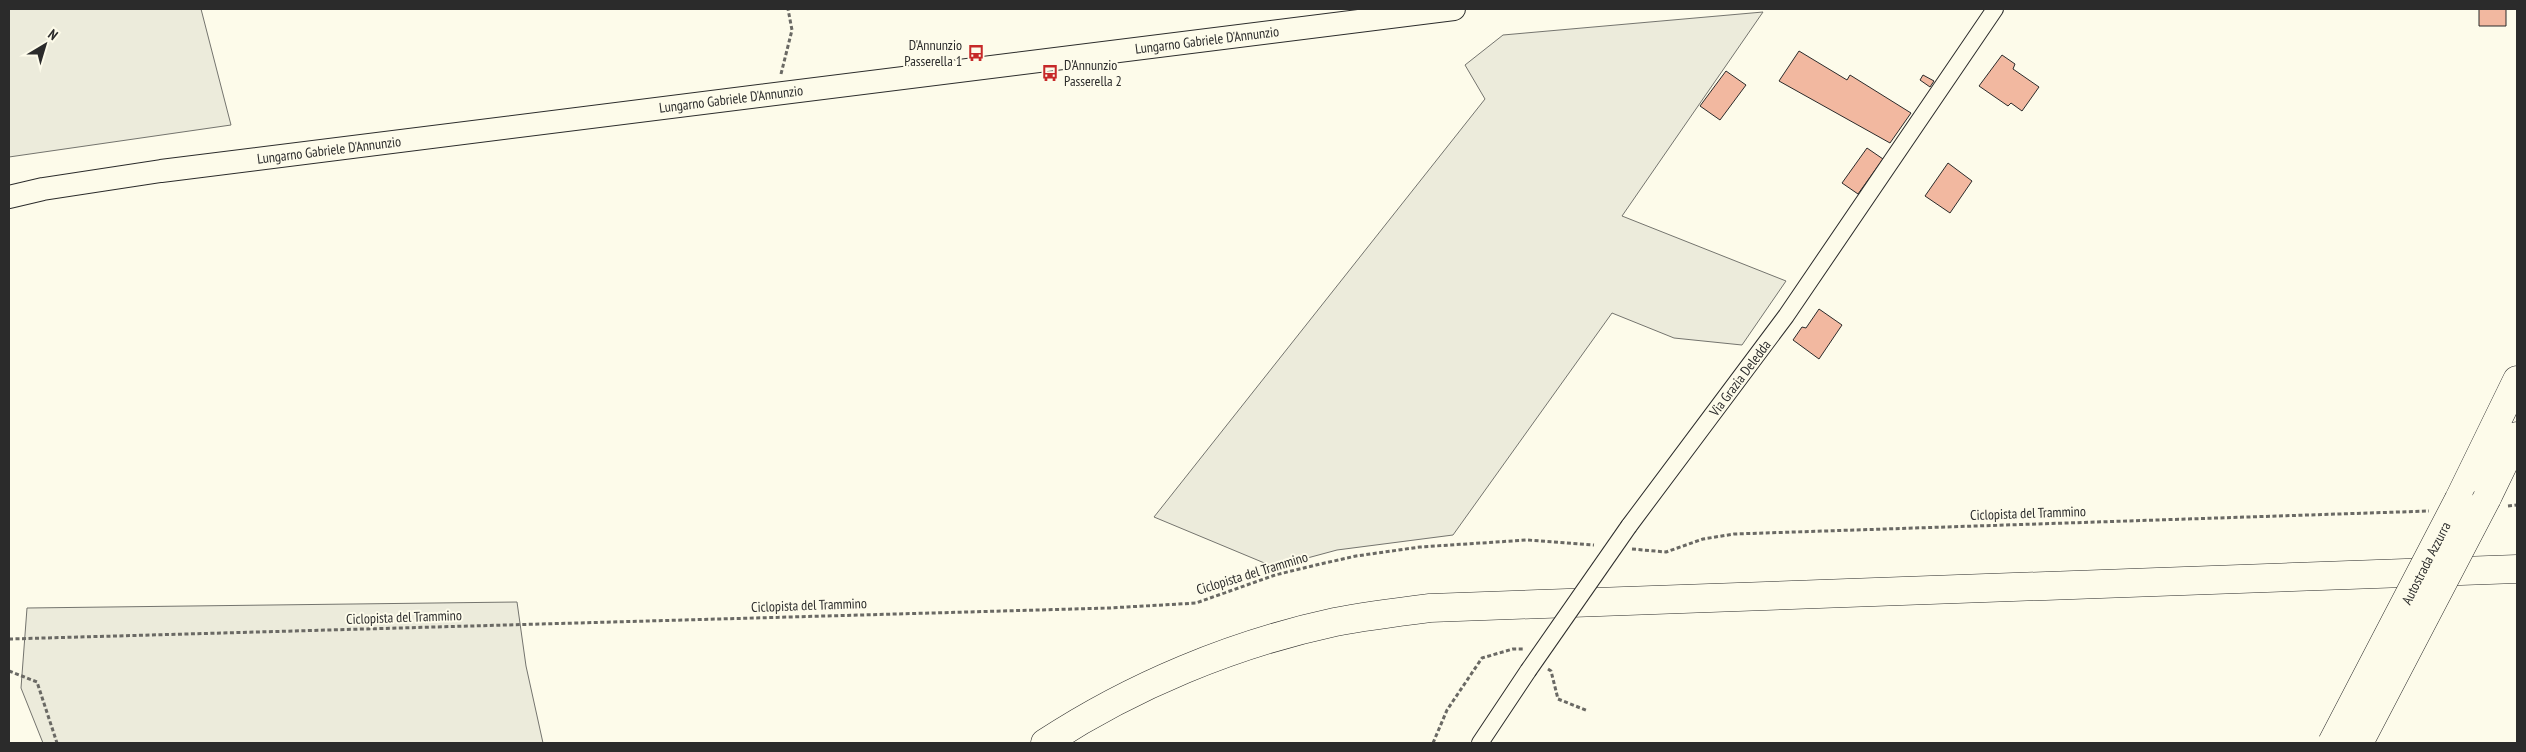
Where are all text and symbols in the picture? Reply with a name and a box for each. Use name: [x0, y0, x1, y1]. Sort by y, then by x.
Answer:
north arrow: [20, 20, 70, 70]
street label: Lungarno Gabriele D'Annunzio: [1134, 22, 1280, 58]
text: N: [44, 25, 62, 44]
place label: D'Annunzio Passerella 1: [904, 36, 962, 70]
bus stop icon: D'Annunzio Passerella 1: [966, 43, 986, 63]
place label: D'Annunzio Passerella 2: [1064, 56, 1122, 90]
bus stop icon: D'Annunzio Passerella 2: [1040, 63, 1060, 83]
street label: Lungarno Gabriele D'Annunzio: [658, 81, 804, 117]
street label: Lungarno Gabriele D'Annunzio: [256, 132, 402, 168]
street label: Via Grazia Deledda: [1705, 336, 1775, 421]
street label: Ciclopista del Trammino: [1970, 502, 2086, 524]
street label: Autostrada Azzurra: [2397, 519, 2455, 607]
street label: Ciclopista del Trammino: [1194, 547, 1310, 599]
street label: Ciclopista del Trammino: [751, 594, 867, 616]
street label: Ciclopista del Trammino: [346, 606, 462, 628]

